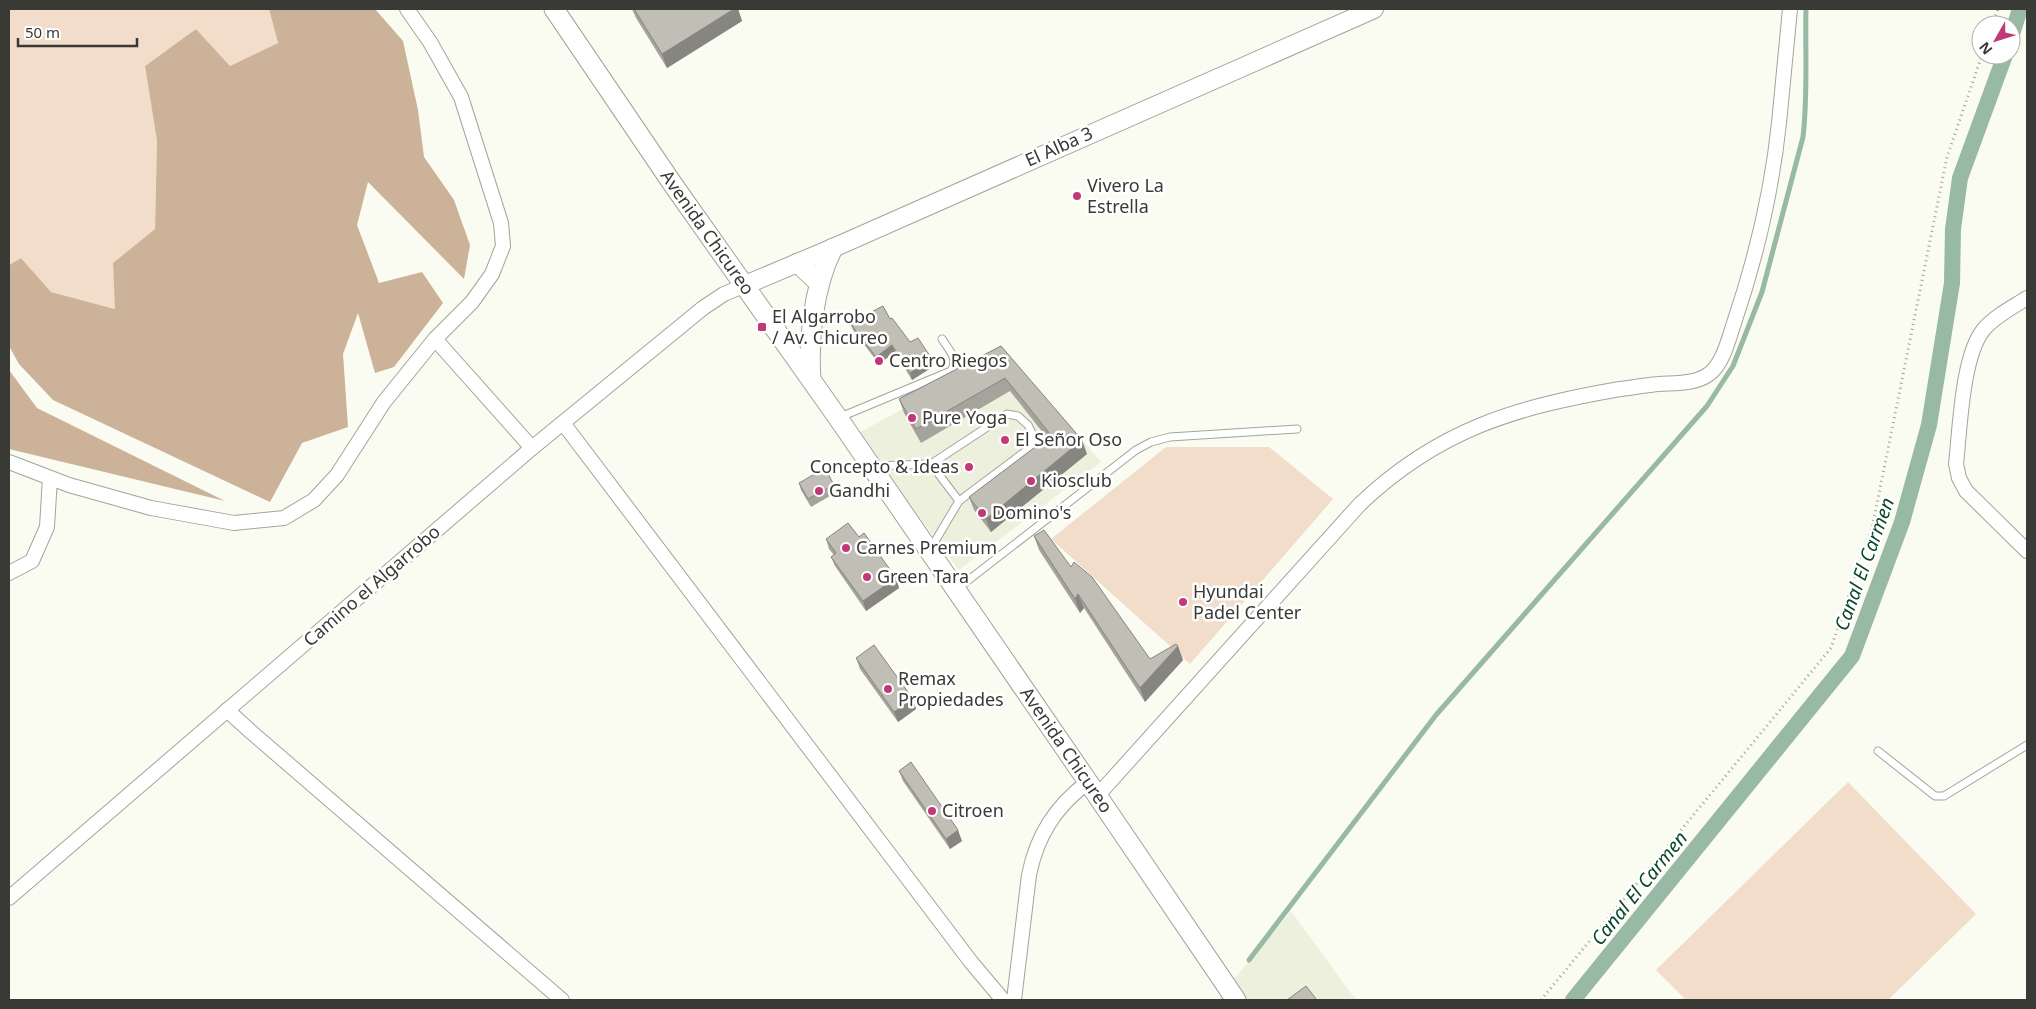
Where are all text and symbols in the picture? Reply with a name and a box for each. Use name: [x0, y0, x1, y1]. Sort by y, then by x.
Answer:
scale bar: [18, 15, 136, 47]
north arrow: [1971, 15, 2021, 65]
text: 50 m: [25, 22, 60, 42]
text: N: [1975, 38, 1996, 59]
street label: El Alba 3: [1021, 121, 1096, 172]
street label: Avenida Chicureo: [656, 165, 760, 299]
place label: Vivero La Estrella: [1087, 173, 1164, 218]
marker: Vivero La Estrella: [1071, 190, 1083, 202]
place label: El Algarrobo / Av. Chicureo: [772, 304, 888, 349]
marker: El Algarrobo / Av. Chicureo: [756, 321, 768, 333]
place label: Centro Riegos: [889, 348, 1007, 372]
marker: Centro Riegos: [873, 355, 885, 367]
place label: Pure Yoga: [922, 405, 1007, 429]
marker: Pure Yoga: [906, 412, 918, 424]
place label: El Señor Oso: [1015, 427, 1122, 451]
marker: El Señor Oso: [999, 434, 1011, 446]
place label: Concepto & Ideas: [810, 454, 959, 478]
marker: Concepto & Ideas: [963, 461, 975, 473]
place label: Kiosclub: [1041, 468, 1112, 492]
marker: Kiosclub: [1025, 475, 1037, 487]
place label: Gandhi: [829, 478, 890, 502]
marker: Gandhi: [813, 485, 825, 497]
water label: Canal El Carmen: [1828, 494, 1900, 634]
place label: Domino's: [992, 500, 1071, 524]
marker: Domino's: [976, 507, 988, 519]
street label: Camino el Algarrobo: [298, 519, 445, 651]
place label: Carnes Premium: [856, 535, 997, 559]
marker: Carnes Premium: [840, 542, 852, 554]
place label: Green Tara: [877, 564, 969, 588]
marker: Green Tara: [861, 571, 873, 583]
place label: Hyundai Padel Center: [1193, 579, 1302, 624]
marker: Hyundai Padel Center: [1177, 596, 1189, 608]
place label: Remax Propiedades: [898, 666, 1004, 711]
street label: Avenida Chicureo: [1015, 682, 1119, 817]
marker: Remax Propiedades: [882, 683, 894, 695]
place label: Citroen: [942, 798, 1004, 822]
marker: Citroen: [926, 805, 938, 817]
water label: Canal El Carmen: [1585, 825, 1693, 951]

